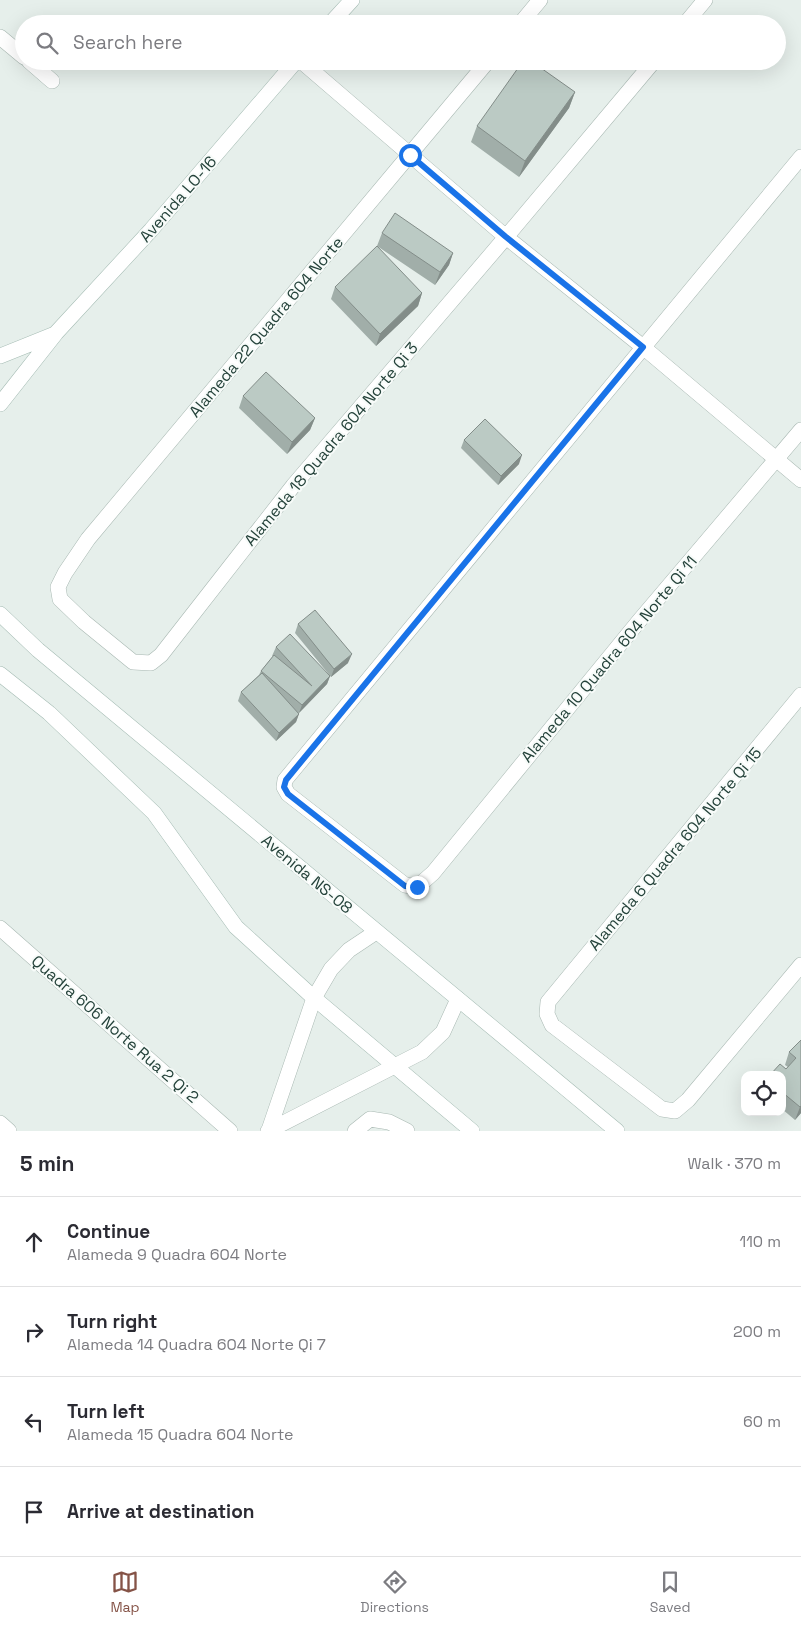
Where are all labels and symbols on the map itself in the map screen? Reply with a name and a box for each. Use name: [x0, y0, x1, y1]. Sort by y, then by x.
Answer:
route start: [399, 144, 422, 167]
street label: Avenida LO-16: [135, 151, 221, 247]
street label: Alameda 22 Quadra 604 Norte: [184, 232, 348, 422]
street label: Alameda 18 Quadra 604 Norte Qi 3: [240, 338, 422, 550]
street label: Alameda 10 Quadra 604 Norte Qi 11: [516, 551, 702, 767]
street label: Alameda 6 Quadra 604 Norte Qi 15: [584, 743, 766, 955]
street label: Avenida NS-08: [257, 830, 357, 918]
route end: [406, 876, 429, 899]
street label: Quadra 606 Norte Rua 2 Qi 2: [27, 950, 203, 1108]

